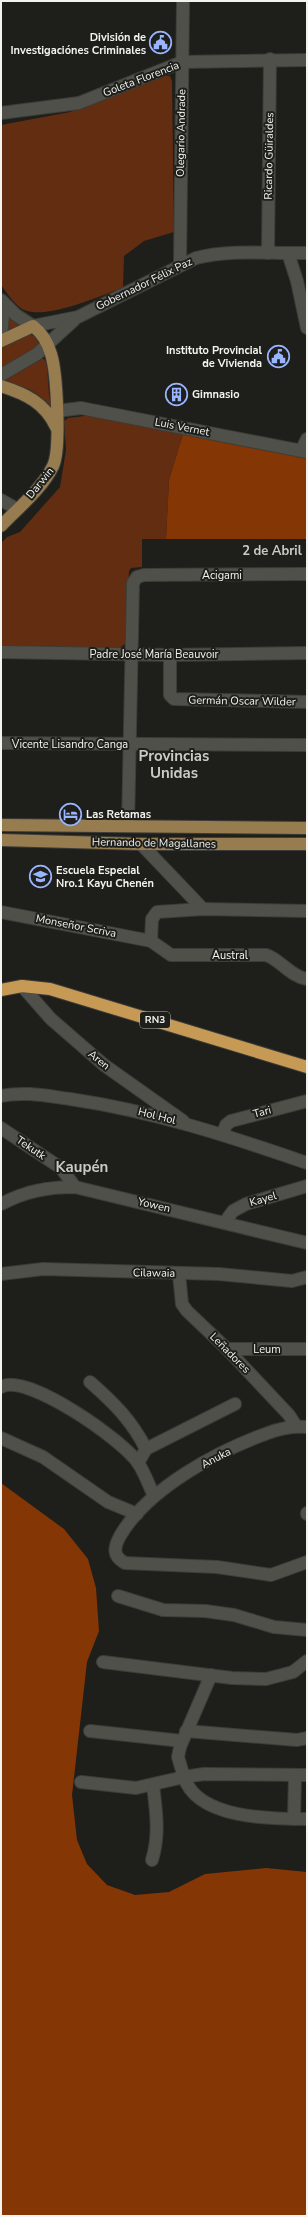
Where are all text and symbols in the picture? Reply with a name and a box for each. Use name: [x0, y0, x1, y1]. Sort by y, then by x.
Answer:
place label: División de Investigaciónes Criminales: [11, 30, 146, 58]
public building icon: División de Investigaciónes Criminales: [148, 30, 174, 56]
street label: Goleta Florencia: [101, 58, 181, 100]
street label: Olegario Andrade: [173, 89, 189, 177]
street label: Ricardo Güiraldes: [261, 112, 277, 200]
street label: Gobernador Félix Paz: [93, 254, 195, 314]
place label: Instituto Provincial de Vivienda: [166, 343, 262, 371]
public building icon: Instituto Provincial de Vivienda: [265, 343, 291, 369]
building icon: Gimnasio: [163, 381, 189, 407]
place label: Gimnasio: [192, 387, 240, 402]
street label: Luis Vernet: [153, 414, 211, 440]
street label: Darwin: [23, 464, 57, 502]
district label: 2 de Abril: [242, 542, 303, 560]
street label: Acigami: [202, 568, 242, 583]
street label: Padre José María Beauvoir: [90, 647, 219, 662]
street label: Germán Oscar Wilder: [188, 693, 296, 709]
street label: Vicente Lisandro Canga: [11, 737, 128, 752]
district label: Provincias Unidas: [139, 746, 209, 783]
hotel icon: Las Retamas: [58, 801, 84, 827]
place label: Las Retamas: [86, 807, 151, 822]
street label: Hernando de Magallanes: [92, 834, 216, 852]
school or university icon: Escuela Especial Nro.1 Kayu Chenén: [28, 863, 54, 889]
place label: Escuela Especial Nro.1 Kayu Chenén: [56, 863, 154, 891]
street label: Monseñor Scriva: [34, 911, 118, 941]
street label: Austral: [212, 948, 249, 963]
road number: RN3: [140, 1012, 170, 1028]
street label: Aren: [85, 1047, 113, 1073]
street label: Tari: [251, 1102, 273, 1122]
street label: Hol Hol: [137, 1104, 178, 1128]
street label: Tekutk: [13, 1133, 49, 1164]
district label: Kaupén: [56, 1157, 108, 1177]
street label: Kayel: [248, 1188, 279, 1210]
street label: Yowen: [135, 1194, 172, 1216]
street label: Cilawaia: [133, 1265, 175, 1281]
street label: Leñadores: [207, 1330, 253, 1376]
street label: Leum: [253, 1342, 281, 1357]
street label: Anuka: [198, 1444, 234, 1472]

